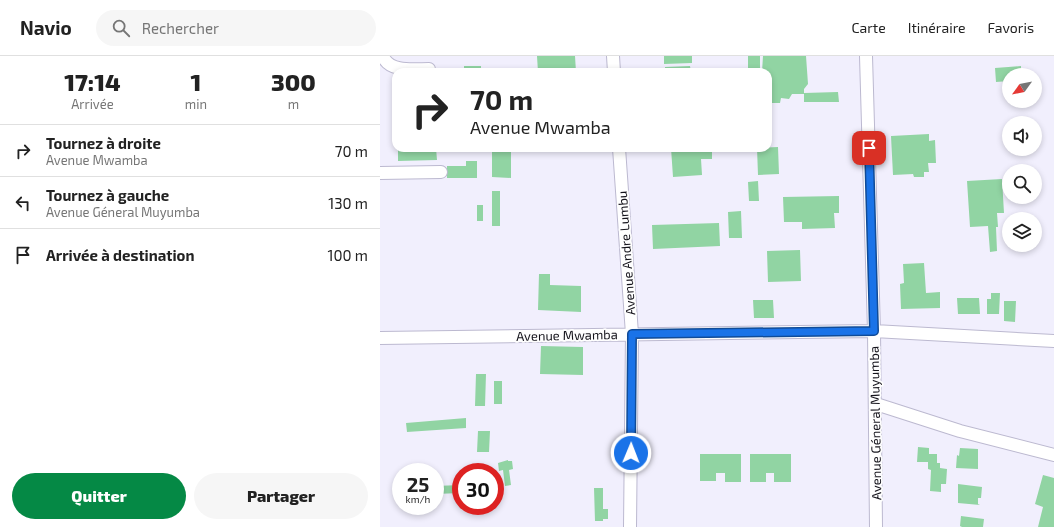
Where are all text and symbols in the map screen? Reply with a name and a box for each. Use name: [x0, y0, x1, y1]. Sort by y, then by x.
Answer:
search box: [96, 10, 376, 46]
text: Navio: [20, 16, 72, 39]
icon: search: [110, 17, 132, 39]
text: Rechercher: [142, 19, 219, 37]
text: Carte: [852, 19, 886, 36]
text: Itinéraire: [908, 19, 966, 36]
text: Favoris: [988, 19, 1034, 36]
text: 17:14: [64, 67, 121, 96]
text: 1: [190, 67, 201, 96]
text: 300: [271, 67, 316, 96]
north arrow: [1002, 68, 1042, 108]
map controls: [1002, 68, 1042, 252]
text: 70 m: [470, 82, 533, 116]
icon: right: [404, 84, 456, 136]
text: Arrivée: [71, 96, 114, 112]
text: min: [185, 96, 207, 112]
text: m: [288, 96, 299, 112]
text: Avenue Mwamba: [470, 116, 611, 138]
button: sound: [1002, 116, 1042, 156]
pin: [852, 131, 886, 165]
text: Tournez à droite: [46, 134, 161, 152]
icon: arrive: [858, 137, 880, 159]
icon: right: [12, 140, 34, 162]
text: 70 m: [335, 142, 368, 160]
text: Avenue Mwamba: [46, 152, 148, 168]
button: search: [1002, 164, 1042, 204]
text: Tournez à gauche: [46, 186, 169, 204]
street label: Avenue Andre Lumbu: [614, 190, 638, 316]
icon: left: [12, 192, 34, 214]
text: 130 m: [328, 194, 368, 212]
text: Avenue Géneral Muyumba: [46, 204, 200, 220]
button: layers: [1002, 212, 1042, 252]
icon: arrive: [12, 244, 34, 266]
text: Arrivée à destination: [46, 246, 194, 264]
text: 100 m: [327, 246, 368, 264]
street label: Avenue Mwamba: [516, 326, 618, 344]
street label: Avenue Géneral Muyumba: [866, 346, 884, 500]
position arrow: [610, 432, 652, 474]
speed limit sign: 30: [452, 463, 504, 515]
text: 25: [407, 472, 429, 496]
button: Quitter: [12, 473, 186, 519]
button: Partager: [194, 473, 368, 519]
text: km/h: [406, 493, 430, 505]

